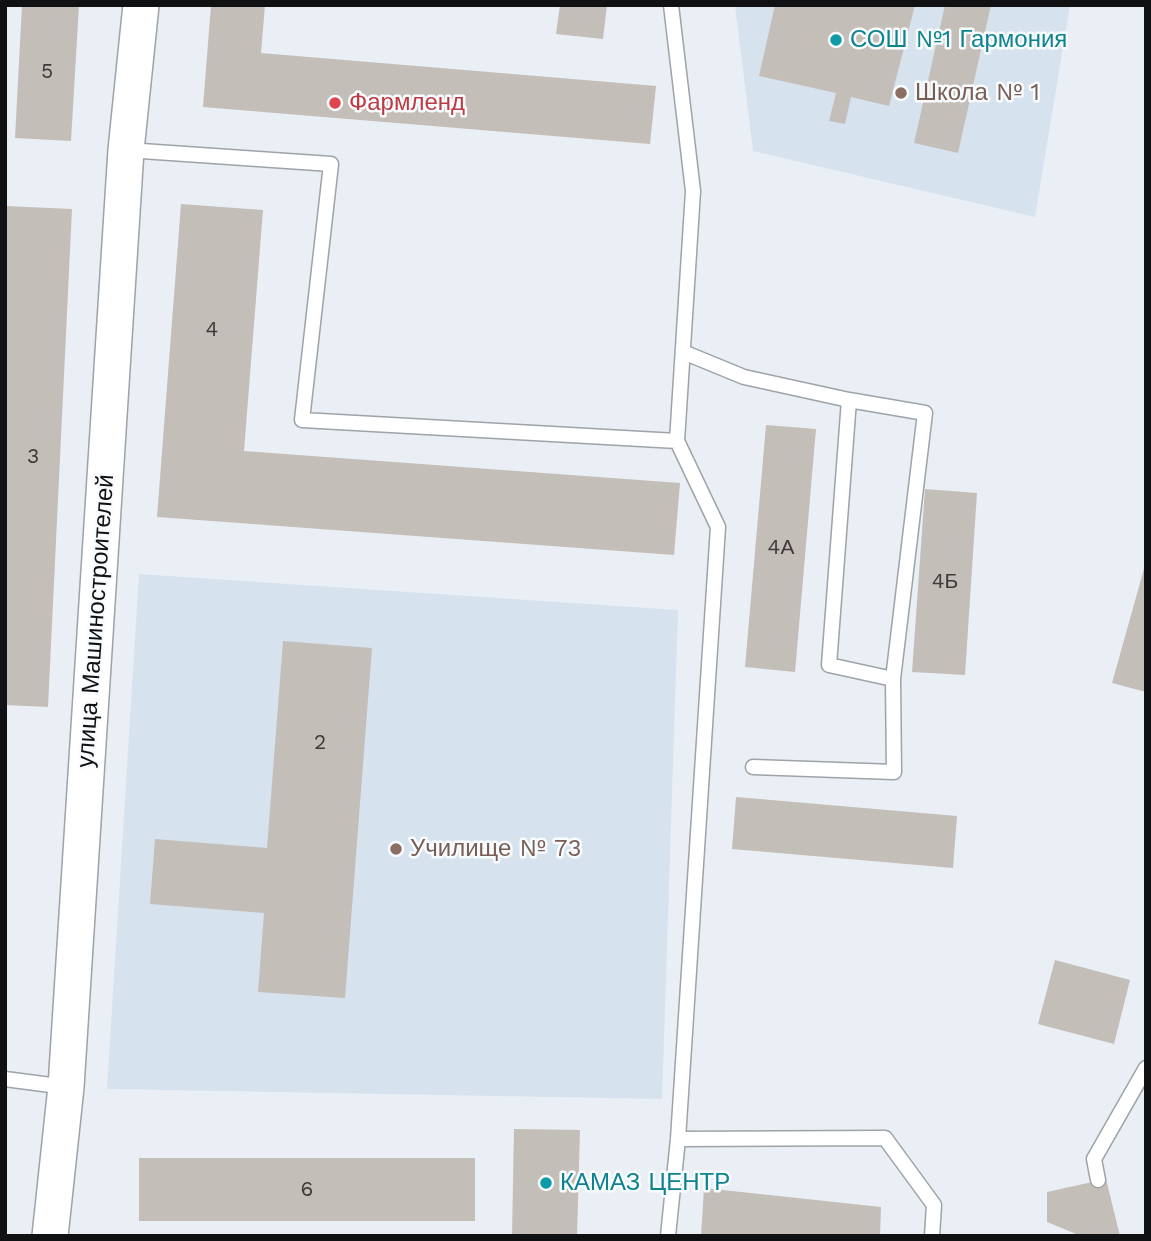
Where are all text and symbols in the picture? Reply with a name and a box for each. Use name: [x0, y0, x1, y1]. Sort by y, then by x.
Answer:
place label: СОШ №1 Гармония: [850, 26, 1067, 54]
marker: СОШ №1 Гармония: [828, 32, 844, 48]
house number: 5: [41, 59, 53, 85]
place label: Школа № 1: [915, 79, 1040, 107]
marker: Школа № 1: [893, 85, 909, 101]
place label: Фармленд: [349, 89, 465, 117]
marker: Фармленд: [327, 95, 343, 111]
house number: 4: [206, 317, 218, 343]
house number: 3: [27, 444, 39, 470]
street label: улица Машиностроителей: [71, 473, 121, 769]
house number: 4А: [768, 535, 794, 561]
house number: 4Б: [932, 569, 958, 595]
house number: 2: [314, 730, 326, 756]
place label: Училище № 73: [410, 835, 581, 863]
marker: Училище № 73: [388, 841, 404, 857]
place label: КАМАЗ ЦЕНТР: [560, 1169, 730, 1197]
marker: КАМАЗ ЦЕНТР: [538, 1175, 554, 1191]
house number: 6: [301, 1177, 313, 1203]

